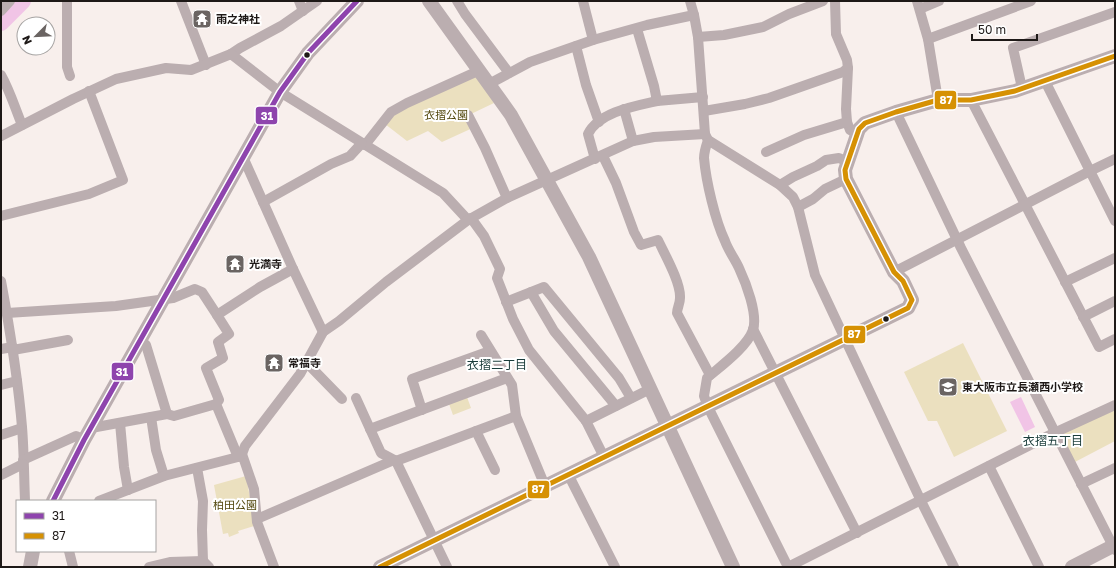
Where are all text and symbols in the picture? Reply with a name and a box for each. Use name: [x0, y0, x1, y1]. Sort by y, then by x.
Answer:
temple icon: 雨之神社: [191, 8, 213, 30]
place label: 雨之神社: [216, 12, 260, 25]
north arrow: [16, 16, 56, 56]
scale bar: [972, 16, 1037, 42]
text: 50 m: [978, 22, 1006, 37]
text: N: [19, 34, 34, 47]
unlabelled marker: [302, 50, 312, 60]
line badge: 87: [934, 90, 957, 110]
text: 87: [939, 93, 953, 106]
line badge: 31: [255, 106, 278, 125]
park label: 衣摺公園: [424, 108, 468, 121]
text: 31: [261, 109, 274, 122]
temple icon: 光満寺: [224, 253, 246, 275]
place label: 光満寺: [249, 257, 282, 270]
unlabelled marker: [881, 314, 891, 324]
line badge: 87: [843, 325, 866, 344]
text: 87: [847, 327, 861, 340]
temple icon: 常福寺: [263, 352, 285, 374]
place label: 常福寺: [288, 356, 321, 369]
district label: 衣摺二丁目: [467, 357, 527, 372]
line badge: 31: [111, 362, 134, 381]
text: 31: [116, 365, 129, 378]
school or university icon: 東大阪市立長瀬西小学校: [937, 376, 959, 398]
place label: 東大阪市立長瀬西小学校: [962, 380, 1083, 393]
district label: 衣摺五丁目: [1023, 433, 1083, 448]
line badge: 87: [527, 480, 550, 499]
text: 87: [531, 482, 545, 495]
park label: 柏田公園: [213, 498, 257, 511]
legend: [16, 500, 156, 552]
text: 31: [52, 508, 65, 523]
text: 87: [52, 528, 66, 543]

